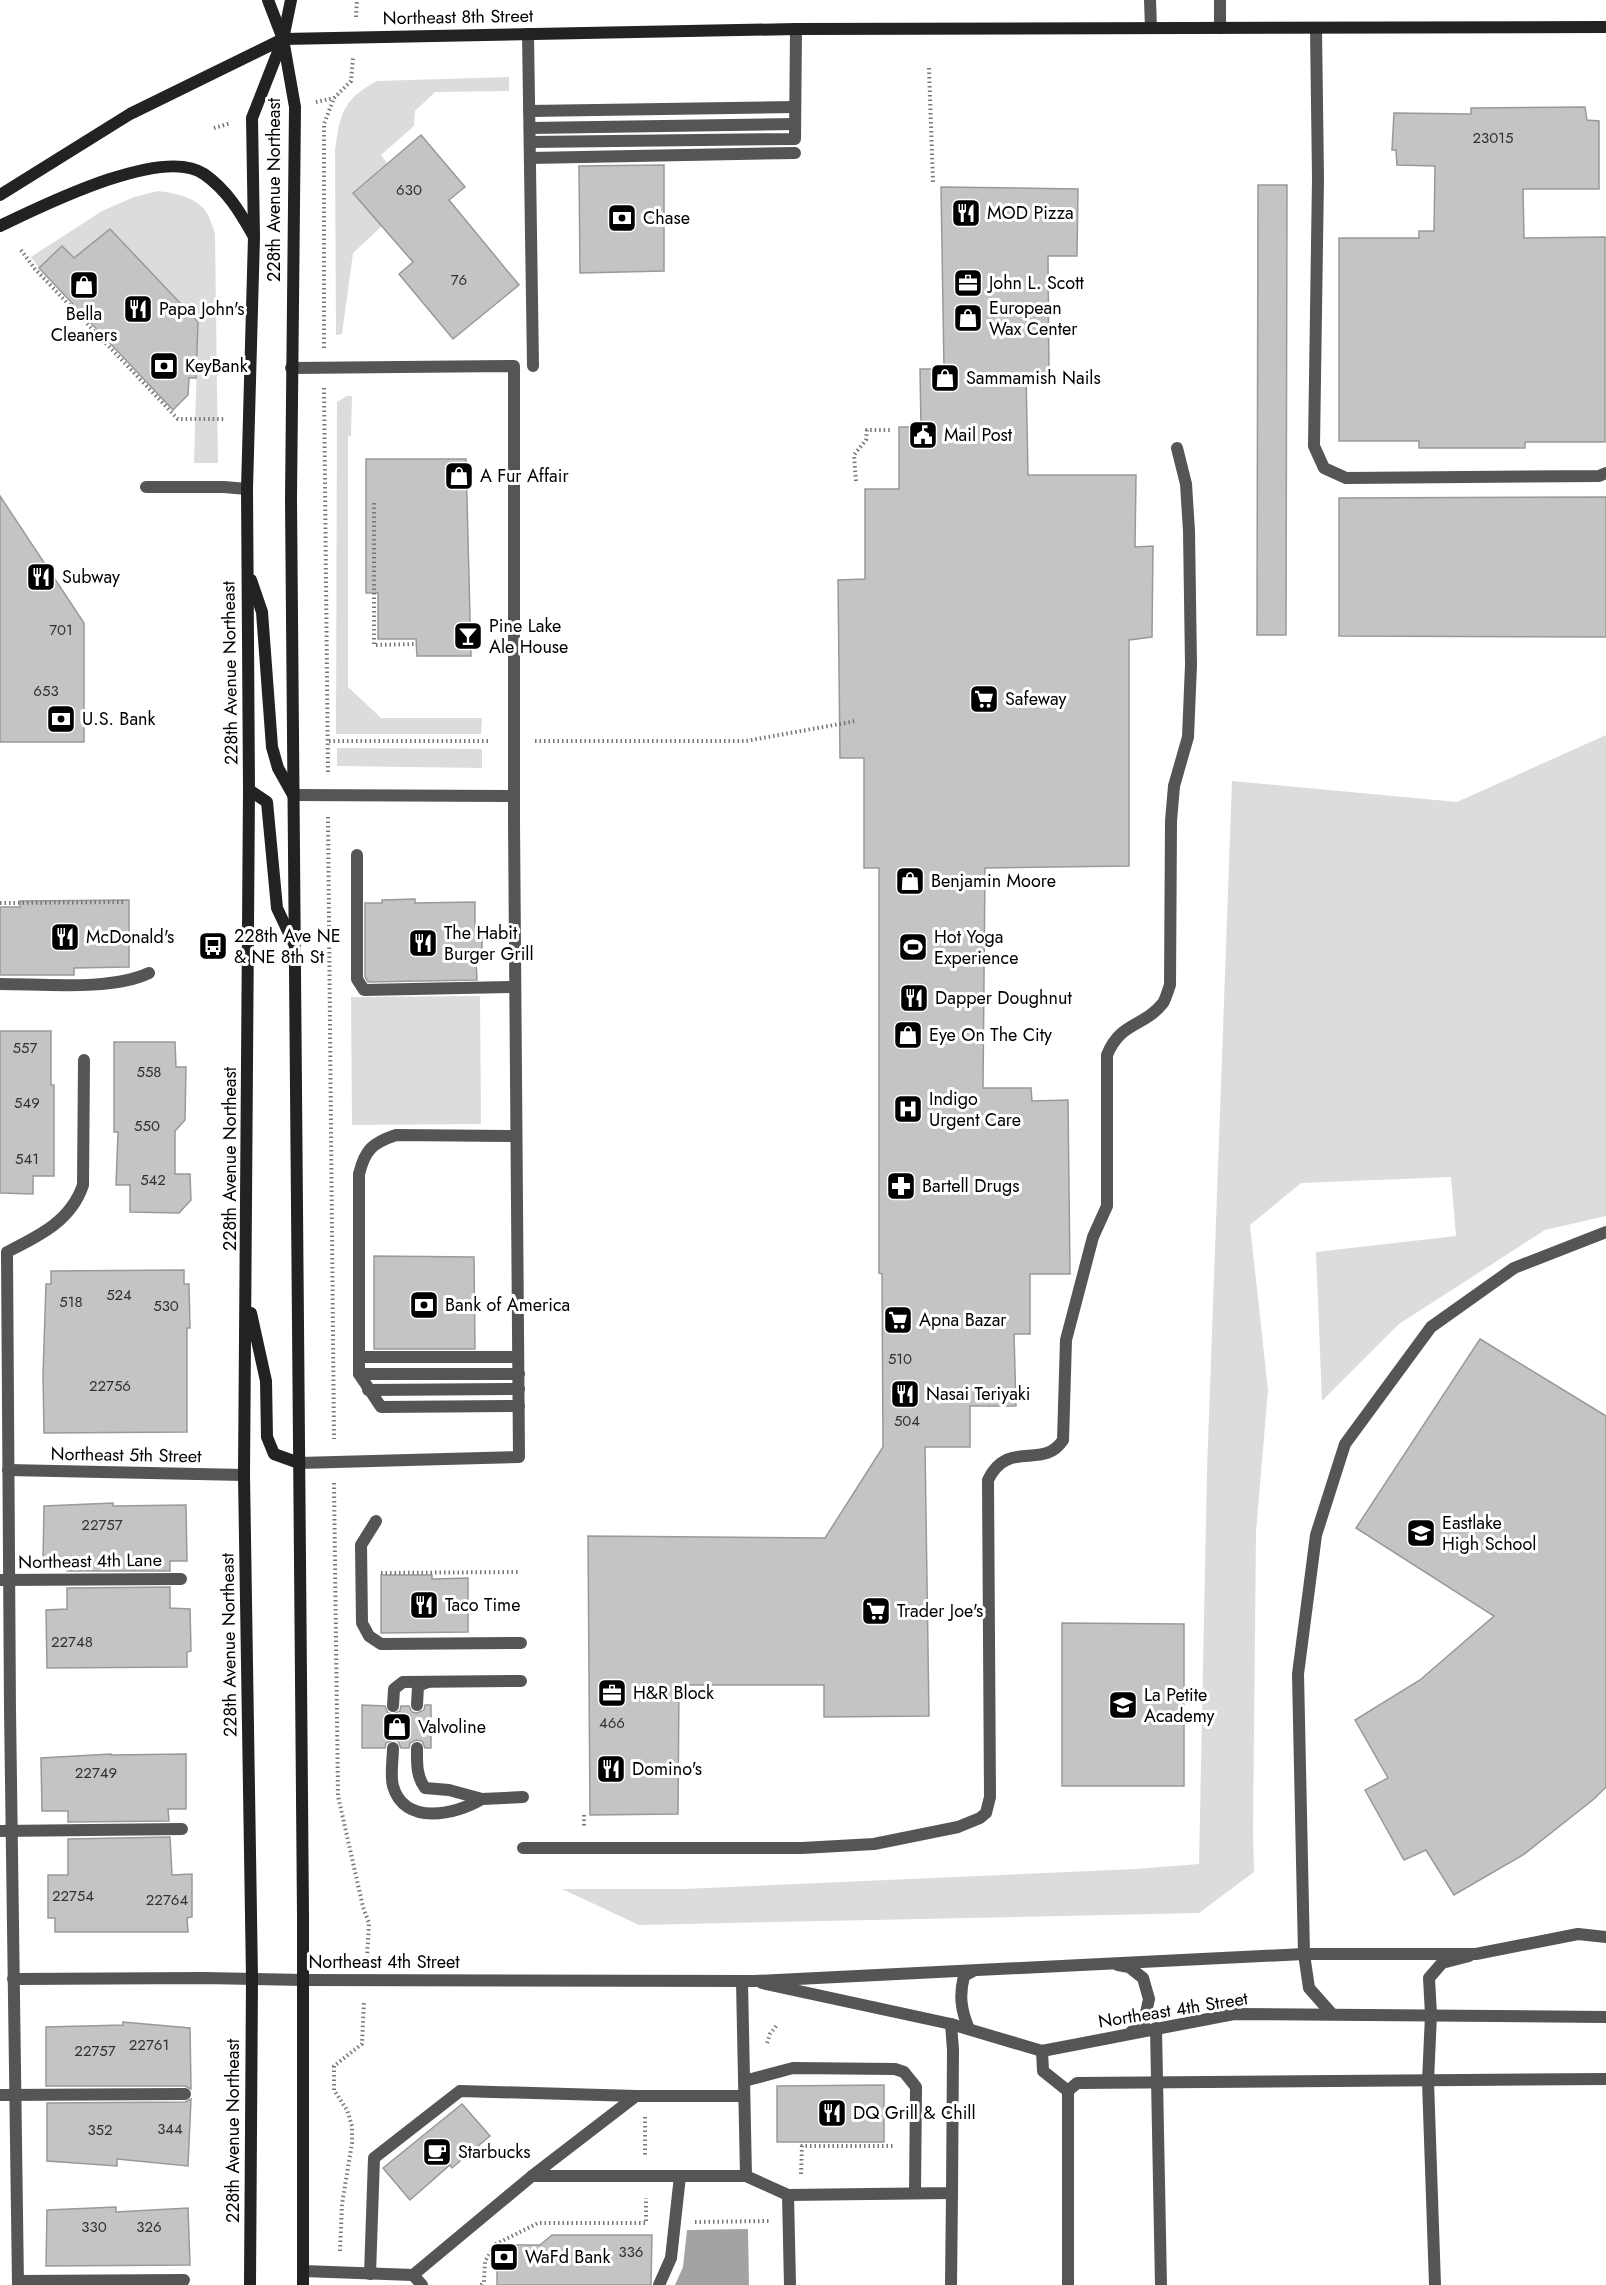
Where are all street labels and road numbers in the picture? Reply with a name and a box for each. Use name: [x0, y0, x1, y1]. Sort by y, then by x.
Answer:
street label: Northeast 8th Street: [382, 3, 534, 31]
street label: 228th Avenue Northeast: [261, 97, 287, 282]
street label: 228th Avenue Northeast: [215, 580, 245, 765]
street label: 228th Avenue Northeast: [217, 1066, 243, 1251]
street label: Northeast 5th Street: [50, 1441, 202, 1469]
street label: Northeast 4th Lane: [18, 1547, 162, 1575]
street label: 228th Avenue Northeast: [214, 1552, 244, 1737]
street label: Northeast 4th Street: [308, 1949, 460, 1975]
street label: Northeast 4th Street: [1096, 1985, 1250, 2035]
street label: 228th Avenue Northeast: [220, 2038, 246, 2223]

